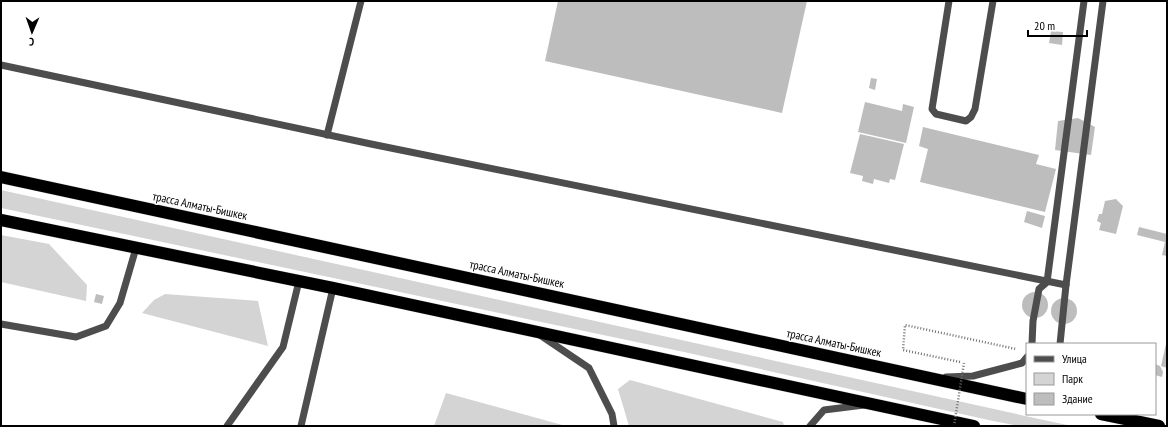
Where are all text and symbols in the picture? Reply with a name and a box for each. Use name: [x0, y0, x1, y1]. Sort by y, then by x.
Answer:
north arrow: [12, 12, 52, 52]
scale bar: [1028, 12, 1087, 38]
text: 20 m: [1034, 18, 1055, 33]
text: С: [29, 35, 34, 49]
street label: трасса Алматы-Бишкек: [151, 188, 249, 223]
street label: трасса Алматы-Бишкек: [468, 256, 566, 291]
street label: трасса Алматы-Бишкек: [785, 325, 883, 360]
legend: [1026, 343, 1156, 415]
text: Улица: [1062, 351, 1087, 366]
text: Парк: [1062, 371, 1083, 386]
text: Здание: [1062, 391, 1093, 406]

